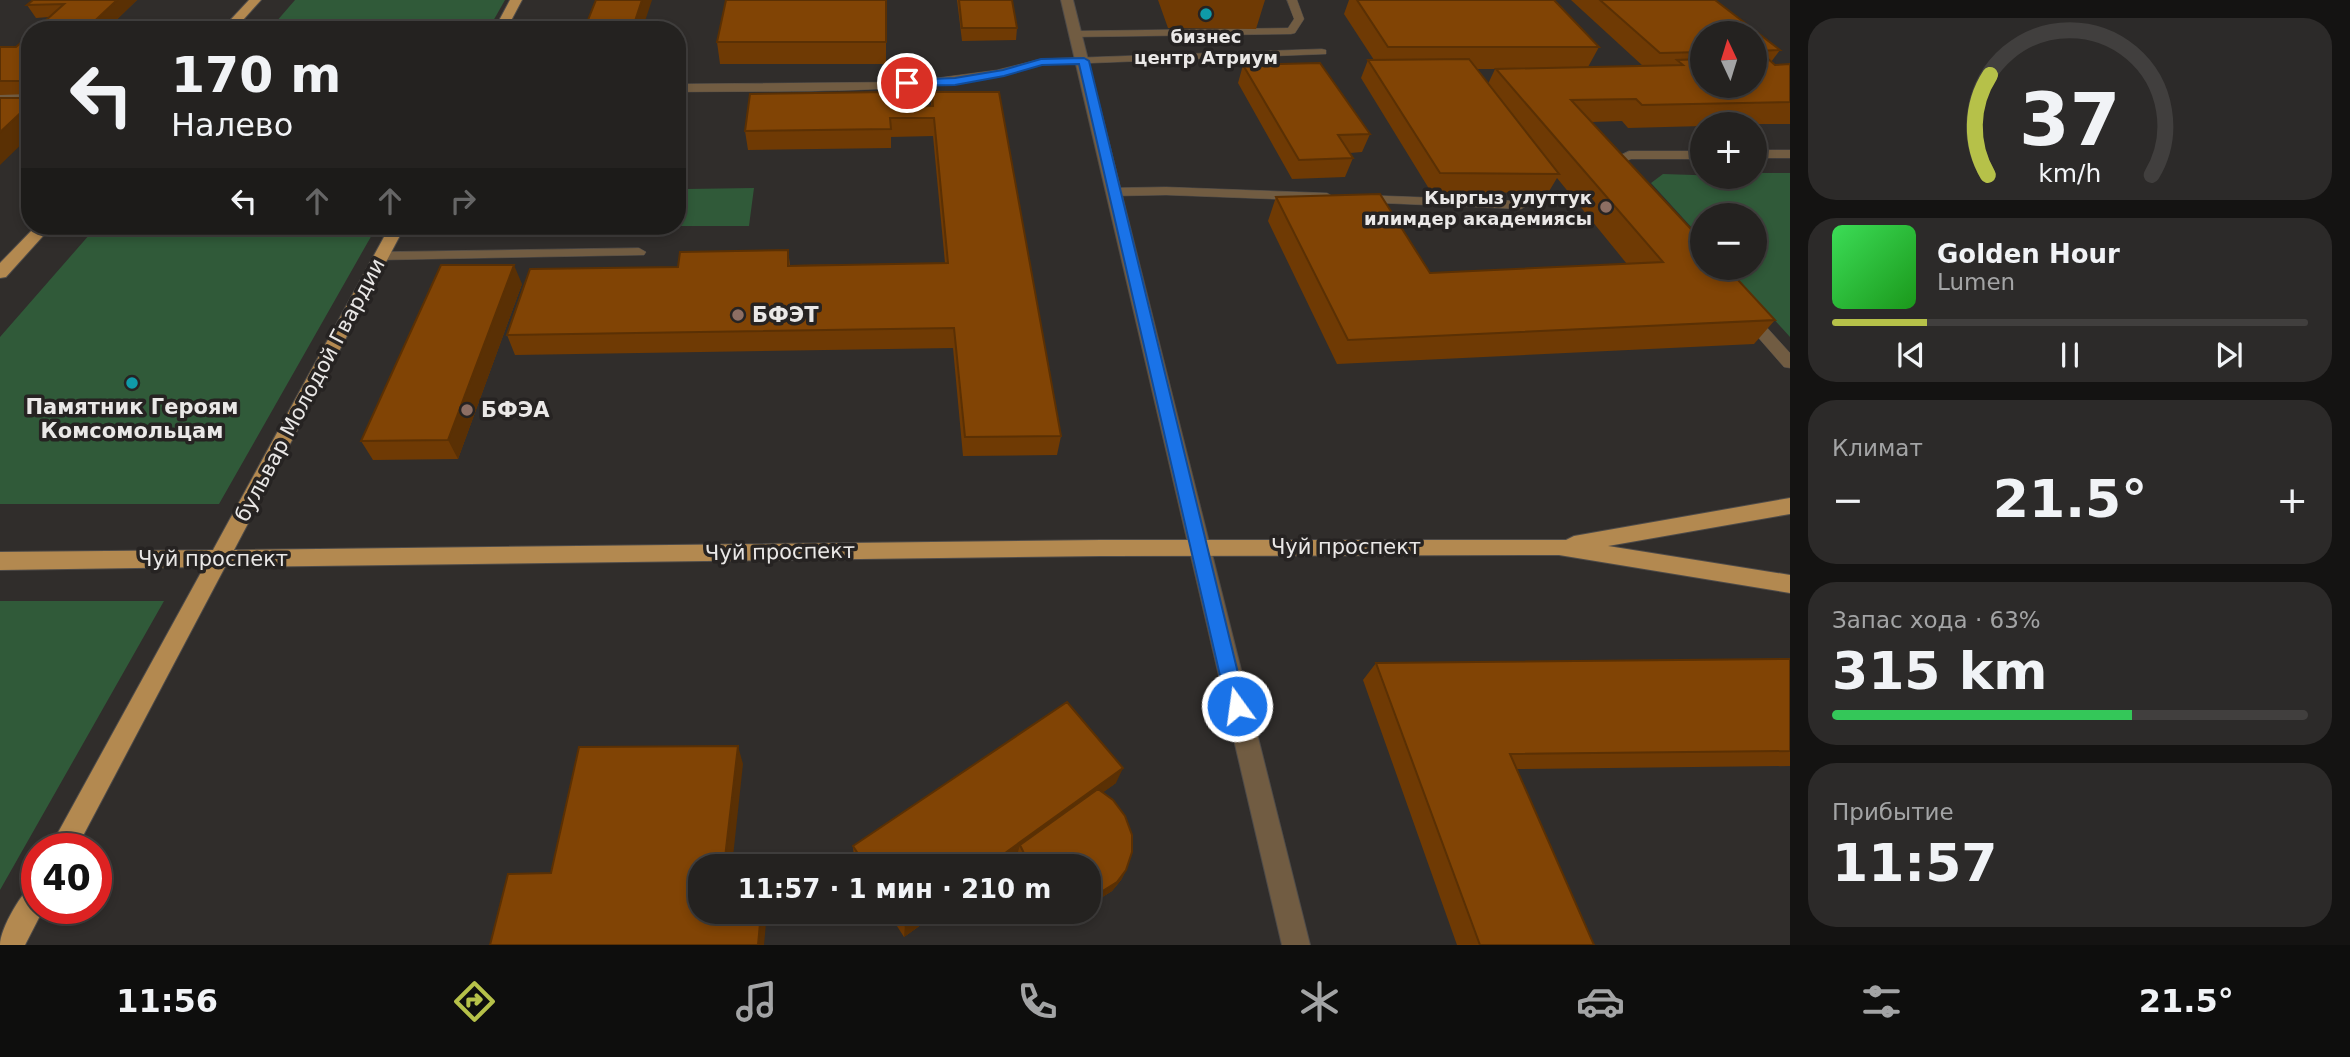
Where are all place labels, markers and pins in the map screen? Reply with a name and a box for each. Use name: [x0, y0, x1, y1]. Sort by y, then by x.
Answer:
marker: бизнес центр Атриум: [1198, 6, 1214, 22]
place label: бизнес центр Атриум: [1134, 26, 1278, 68]
pin: [877, 53, 937, 113]
place label: Кыргыз улуттук илимдер академиясы: [1364, 187, 1592, 229]
marker: Кыргыз улуттук илимдер академиясы: [1598, 199, 1614, 215]
place label: БФЭТ: [752, 303, 819, 327]
marker: БФЭТ: [730, 307, 746, 323]
marker: Памятник Героям Комсомольцам: [124, 375, 140, 391]
place label: Памятник Героям Комсомольцам: [25, 395, 239, 443]
place label: БФЭА: [481, 398, 550, 422]
marker: БФЭА: [459, 402, 475, 418]

